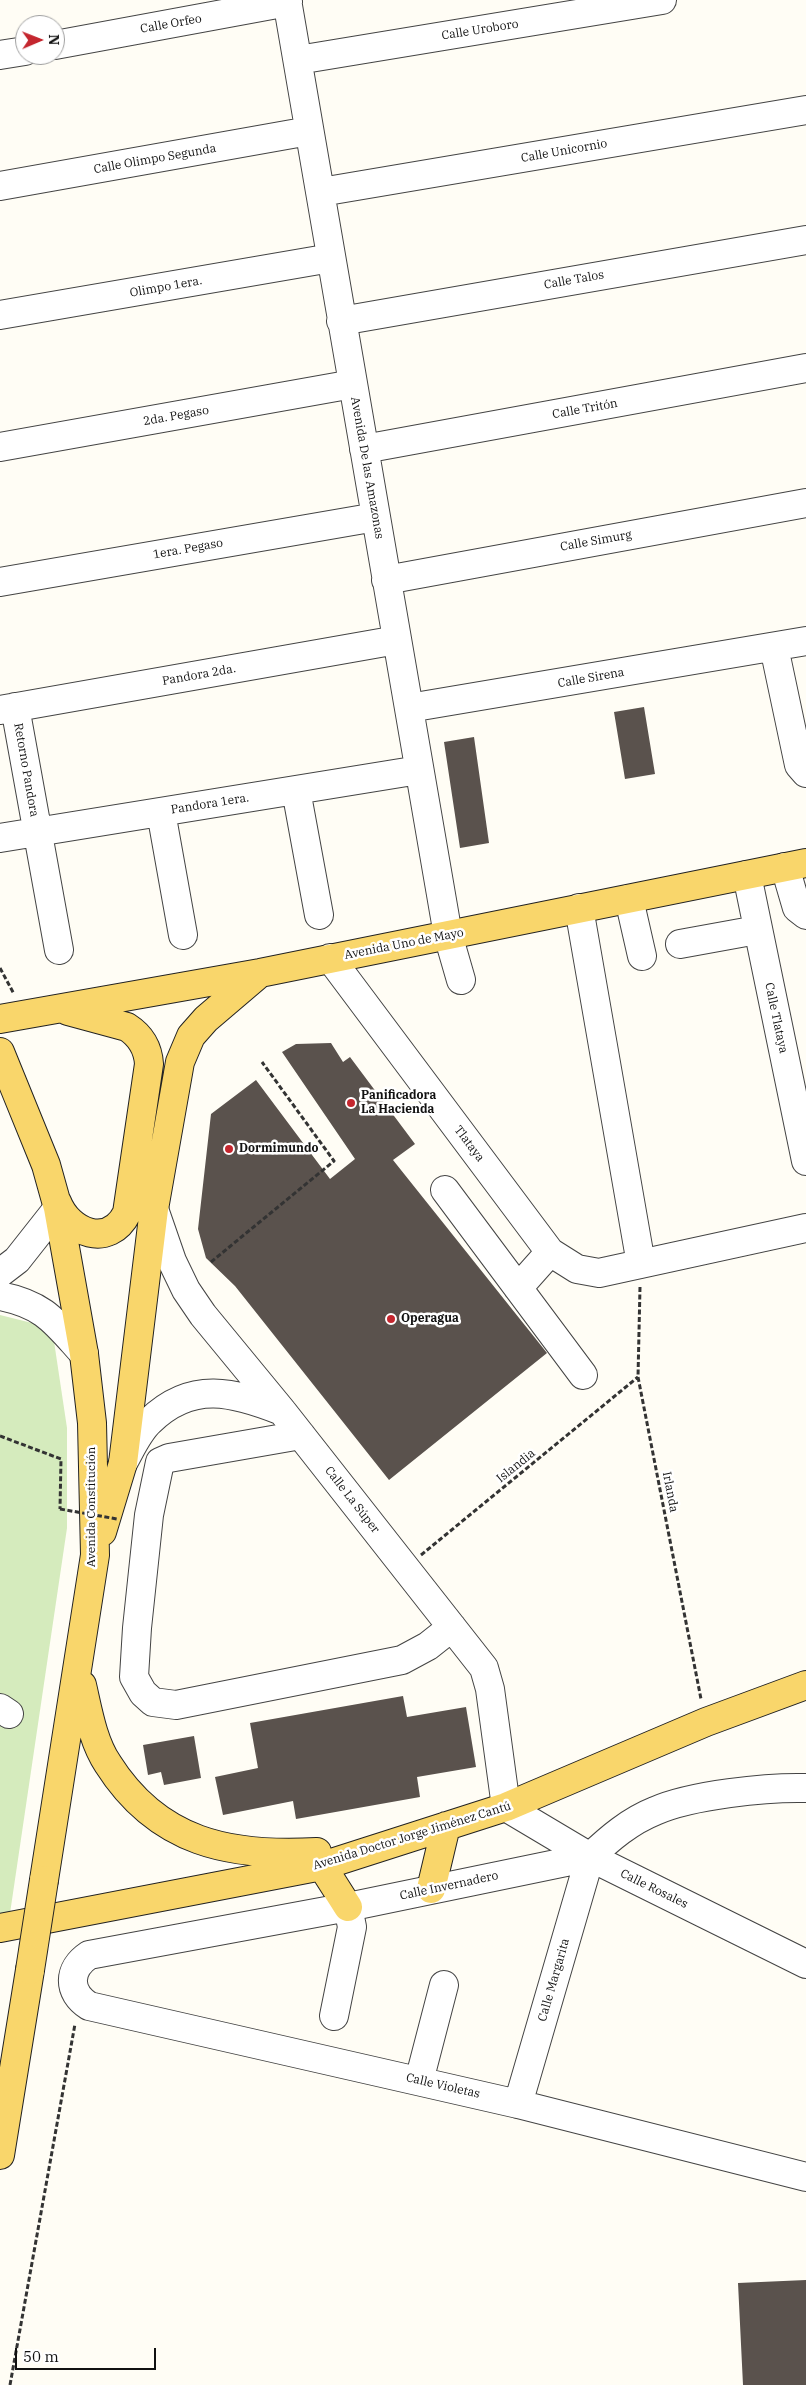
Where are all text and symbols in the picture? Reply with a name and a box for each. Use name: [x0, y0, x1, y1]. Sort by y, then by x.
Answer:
street label: Calle Orfeo: [139, 12, 203, 36]
north arrow: [15, 15, 65, 65]
street label: Calle Uroboro: [441, 17, 519, 43]
text: N: [45, 34, 63, 45]
street label: Calle Unicornio: [520, 136, 608, 166]
street label: Calle Olimpo Segunda: [93, 141, 217, 177]
street label: Calle Talos: [543, 268, 605, 292]
street label: Olimpo 1era.: [129, 274, 203, 300]
street label: Avenida De las Amazonas: [347, 396, 387, 540]
street label: Calle Tritón: [551, 396, 619, 422]
street label: 2da. Pegaso: [142, 403, 210, 429]
street label: Calle Simurg: [559, 528, 633, 554]
street label: 1era. Pegaso: [152, 536, 224, 562]
street label: Pandora 2da.: [161, 661, 237, 689]
street label: Calle Sirena: [557, 665, 625, 691]
street label: Retorno Pandora: [11, 722, 41, 818]
street label: Pandora 1era.: [170, 791, 250, 817]
street label: Avenida Uno de Mayo: [343, 925, 465, 963]
street label: Calle Tlataya: [761, 981, 791, 1055]
place label: Panificadora La Hacienda: [361, 1089, 436, 1117]
marker: Panificadora La Hacienda: [345, 1097, 357, 1109]
street label: Tlataya: [451, 1123, 487, 1165]
place label: Dormimundo: [239, 1142, 319, 1156]
marker: Dormimundo: [223, 1143, 235, 1155]
place label: Operagua: [401, 1312, 459, 1326]
marker: Operagua: [385, 1313, 397, 1325]
street label: Islandia: [494, 1446, 538, 1486]
street label: Avenida Constitución: [85, 1447, 99, 1567]
street label: Calle La Súper: [321, 1464, 383, 1536]
street label: Irlanda: [659, 1470, 681, 1514]
street label: Avenida Doctor Jorge Jiménez Cantú: [311, 1799, 513, 1873]
street label: Calle Rosales: [618, 1866, 690, 1912]
street label: Calle Invernadero: [398, 1869, 500, 1903]
street label: Calle Margarita: [535, 1937, 573, 2023]
street label: Calle Violetas: [405, 2070, 481, 2102]
scale bar: [18, 2338, 159, 2370]
text: 50 m: [23, 2347, 59, 2366]

